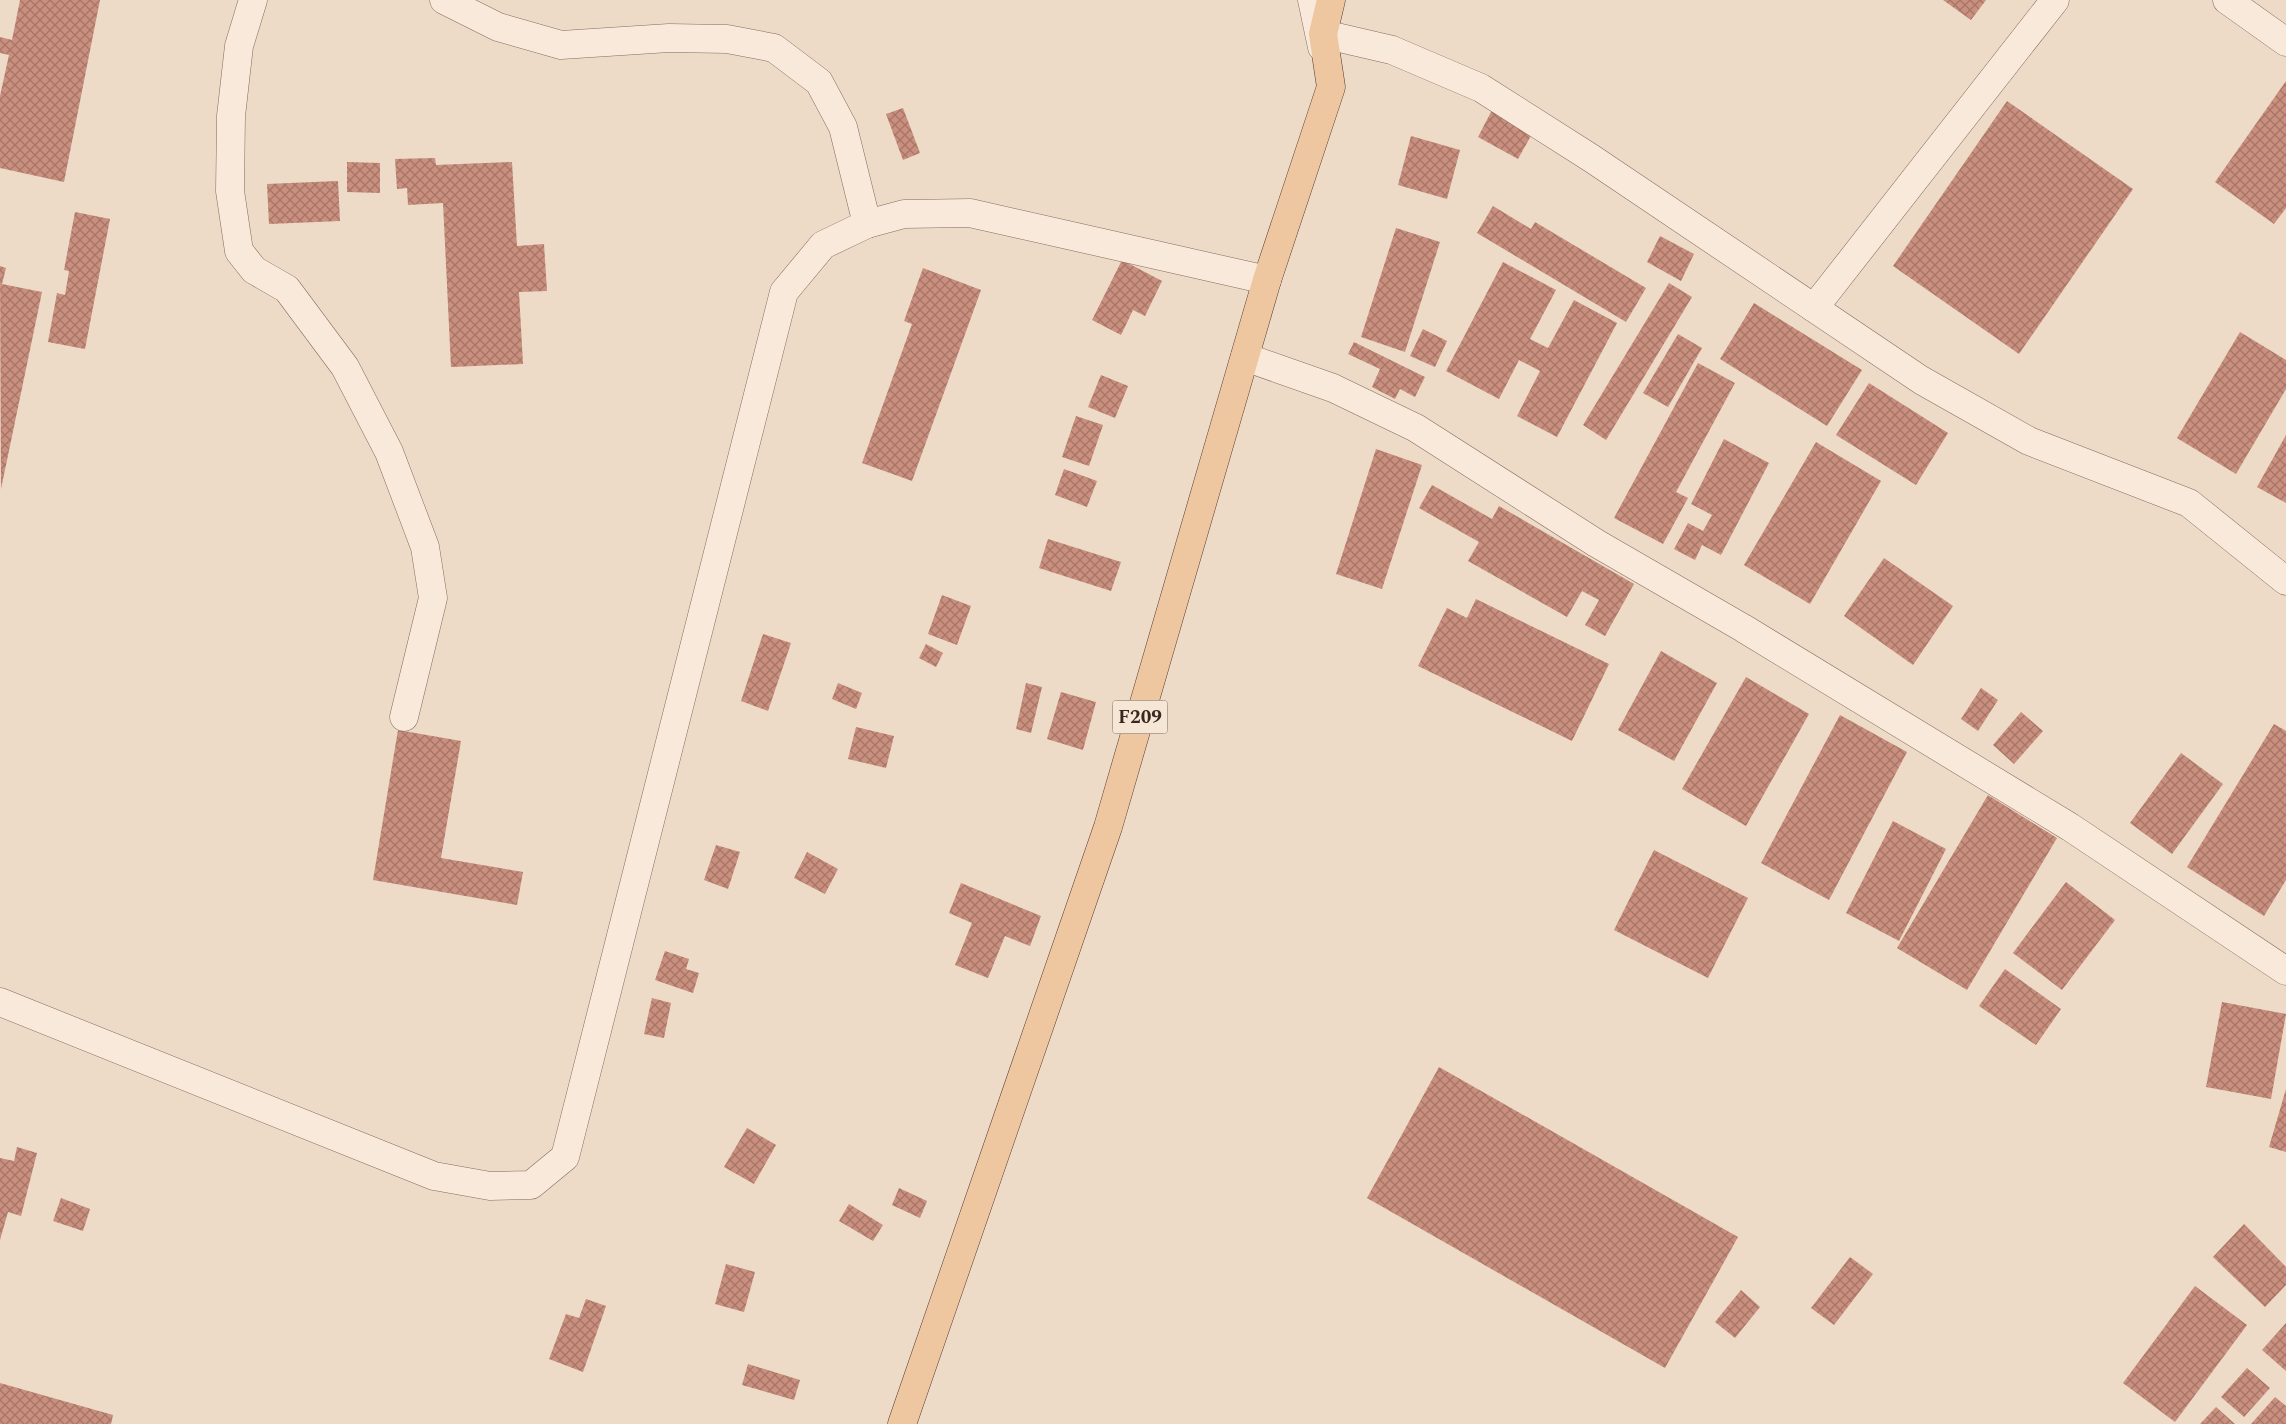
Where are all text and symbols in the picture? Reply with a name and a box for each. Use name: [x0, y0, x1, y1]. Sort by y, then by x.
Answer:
road number: F209: [1112, 700, 1168, 734]

